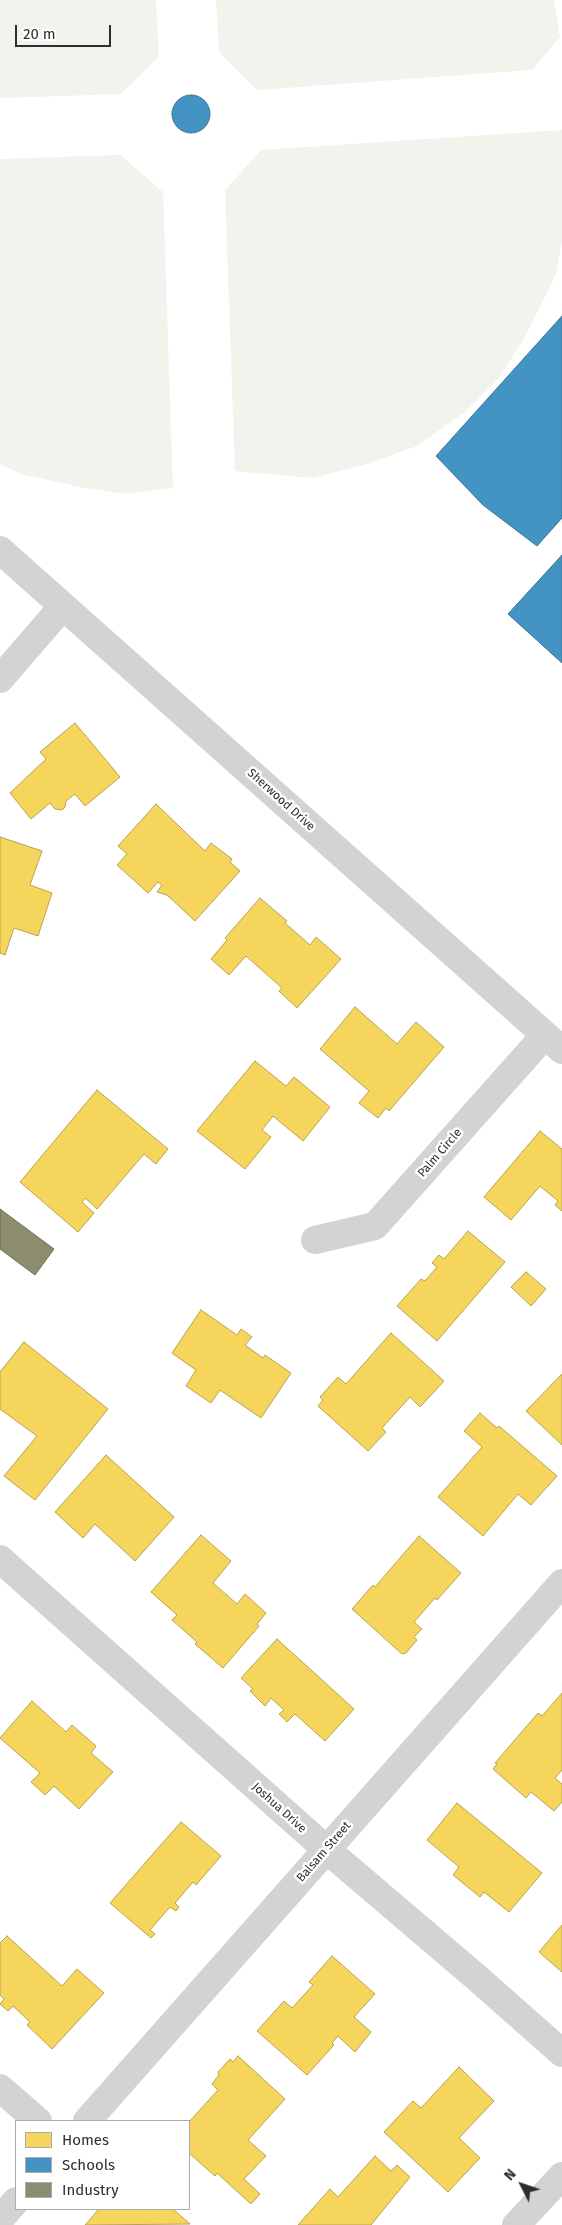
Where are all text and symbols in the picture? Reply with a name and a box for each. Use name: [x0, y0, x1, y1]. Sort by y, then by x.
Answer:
scale bar: [18, 15, 114, 47]
text: 20 m: [23, 25, 56, 43]
street label: Sherwood Drive: [244, 766, 318, 834]
street label: Palm Circle: [415, 1126, 465, 1180]
street label: Joshua Drive: [249, 1780, 309, 1836]
street label: Balsam Street: [294, 1819, 354, 1885]
legend: [15, 2120, 190, 2210]
text: Homes: [62, 2131, 109, 2149]
text: Schools: [62, 2156, 115, 2174]
north arrow: [497, 2160, 547, 2210]
text: N: [501, 2166, 520, 2184]
text: Industry: [62, 2181, 119, 2199]

